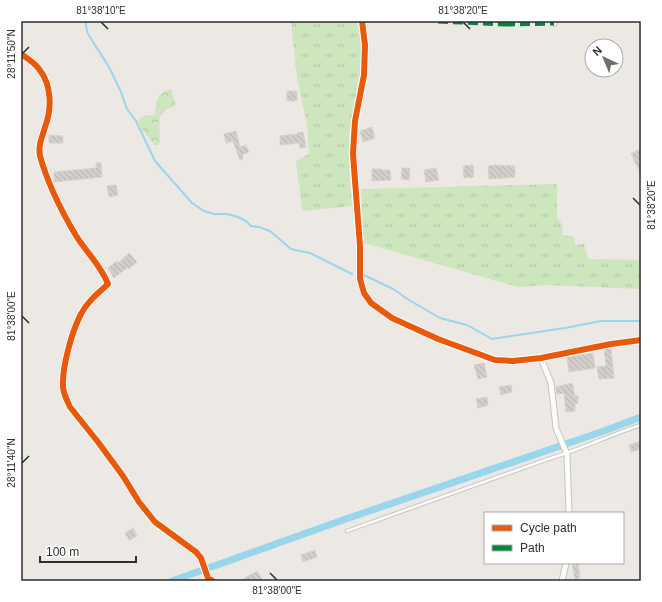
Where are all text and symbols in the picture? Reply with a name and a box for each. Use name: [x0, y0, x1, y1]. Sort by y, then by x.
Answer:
text: 81°38'10"E: [76, 5, 126, 16]
text: 81°38'20"E: [438, 5, 488, 16]
text: 28°11'50"N: [6, 29, 17, 79]
north arrow: [584, 38, 624, 78]
text: N: [590, 44, 604, 58]
text: 81°38'20"E: [646, 180, 657, 230]
text: 81°38'00"E: [6, 291, 17, 341]
text: 28°11'40"N: [6, 438, 17, 488]
legend: [484, 512, 624, 564]
text: Cycle path: [520, 521, 577, 535]
scale bar: [40, 538, 136, 564]
text: Path: [520, 541, 545, 555]
text: 100 m: [46, 545, 79, 559]
text: 81°38'00"E: [252, 585, 302, 596]

